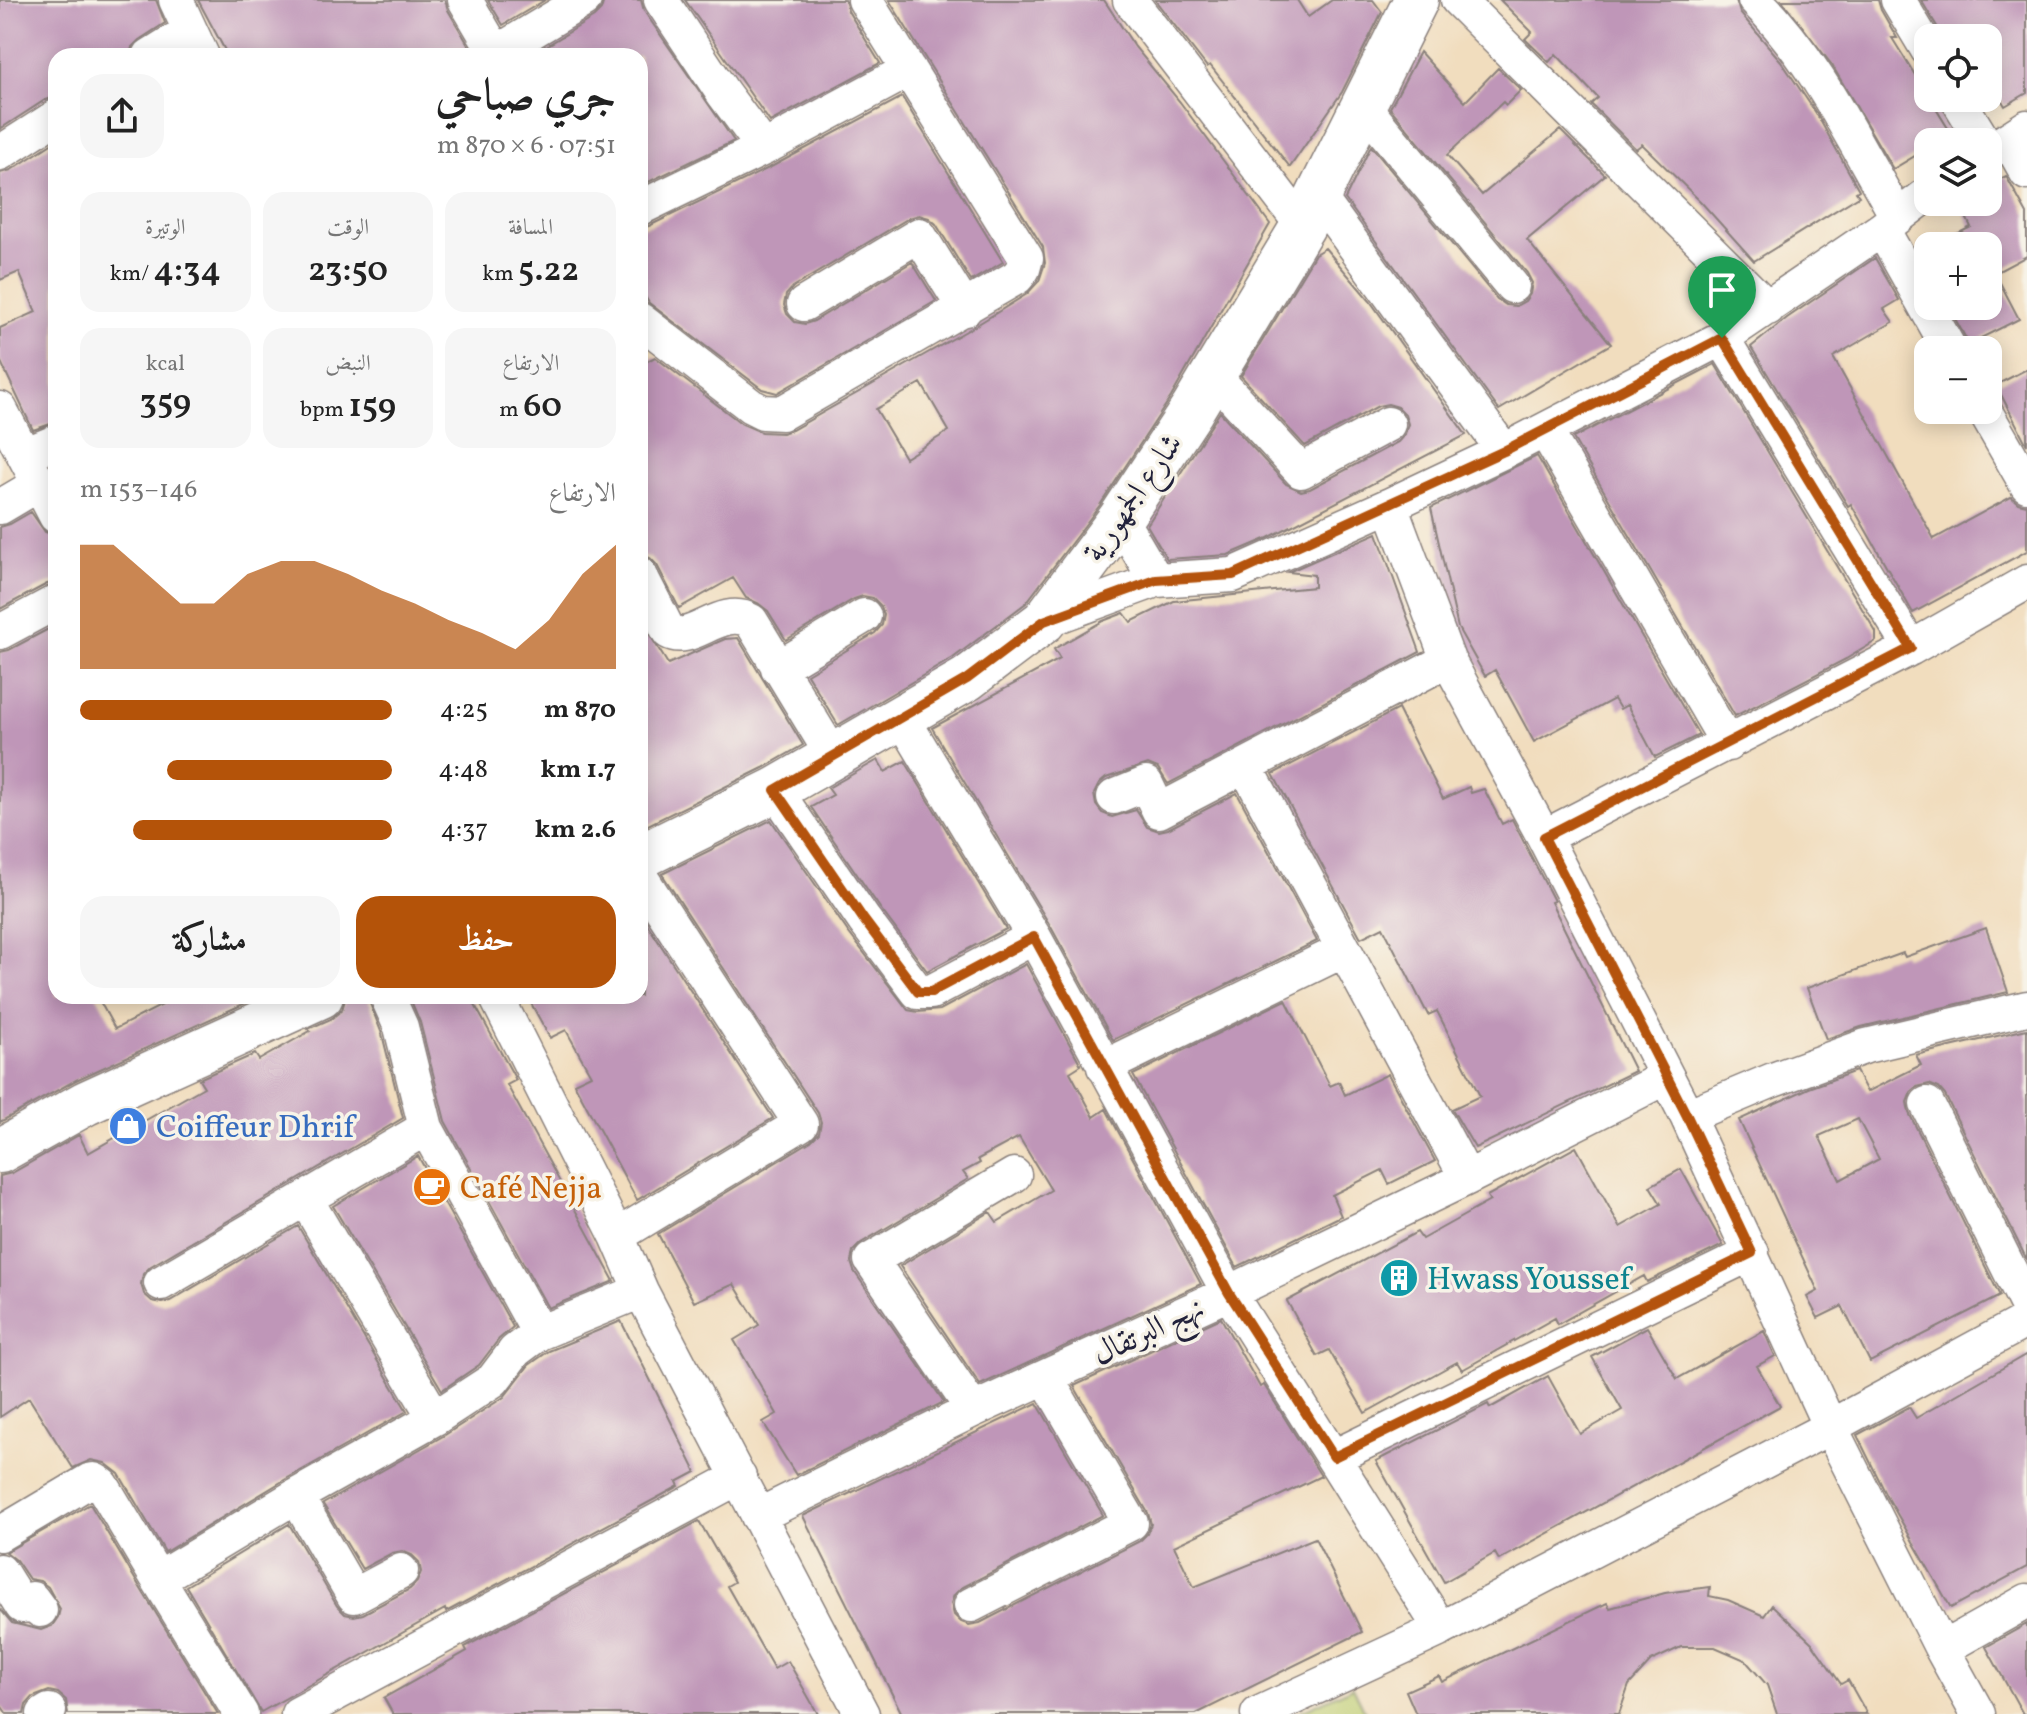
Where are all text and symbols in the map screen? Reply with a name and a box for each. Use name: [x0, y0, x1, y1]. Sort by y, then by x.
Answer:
map controls: [1914, 24, 2002, 424]
button: locate: [1914, 24, 2002, 112]
text: جري صباحي: [435, 67, 616, 128]
button: share: [80, 74, 164, 158]
text: 07:51 · 6 × 870 m: [437, 128, 616, 164]
button: layers: [1914, 128, 2002, 216]
text: الوتيرة: [145, 213, 186, 244]
text: الوقت: [327, 213, 369, 244]
text: المسافة: [508, 213, 553, 244]
button: +: [1914, 232, 2002, 320]
text: 4:34: [154, 248, 221, 295]
text: 23:50: [308, 248, 388, 295]
text: 5.22: [518, 248, 579, 295]
pin: [1688, 256, 1756, 338]
text: /km: [110, 259, 154, 290]
text: km: [482, 259, 518, 290]
icon: arrive: [1700, 268, 1744, 312]
button: −: [1914, 336, 2002, 424]
text: kcal: [146, 349, 185, 380]
text: النبض: [325, 349, 371, 380]
text: الارتفاع: [502, 349, 559, 380]
text: 359: [140, 380, 191, 427]
text: 159: [348, 384, 396, 431]
text: 60: [523, 384, 562, 431]
text: bpm: [300, 395, 348, 426]
text: m: [499, 395, 523, 426]
street label: شارع الجمهورية: [1074, 425, 1197, 573]
text: 146–153 m: [80, 472, 197, 508]
text: الارتفاع: [549, 476, 616, 512]
text: 4:25: [440, 692, 488, 728]
text: 870 m: [544, 692, 616, 728]
text: 4:48: [438, 752, 488, 788]
text: 1.7 km: [540, 752, 616, 788]
text: 4:37: [440, 812, 488, 848]
text: 2.6 km: [535, 812, 616, 848]
button: مشاركة: [80, 896, 340, 988]
button: حفظ: [356, 896, 616, 988]
shop icon: Coiffeur Dhrif: [107, 1105, 149, 1147]
place label: Coiffeur Dhrif: [156, 1107, 357, 1151]
cafe icon: Café Nejja: [411, 1166, 453, 1208]
place label: Café Nejja: [460, 1168, 602, 1212]
building icon: Hwass Youssef: [1378, 1257, 1420, 1299]
place label: Hwass Youssef: [1427, 1259, 1634, 1303]
street label: نهج البرتقال: [1086, 1288, 1214, 1380]

